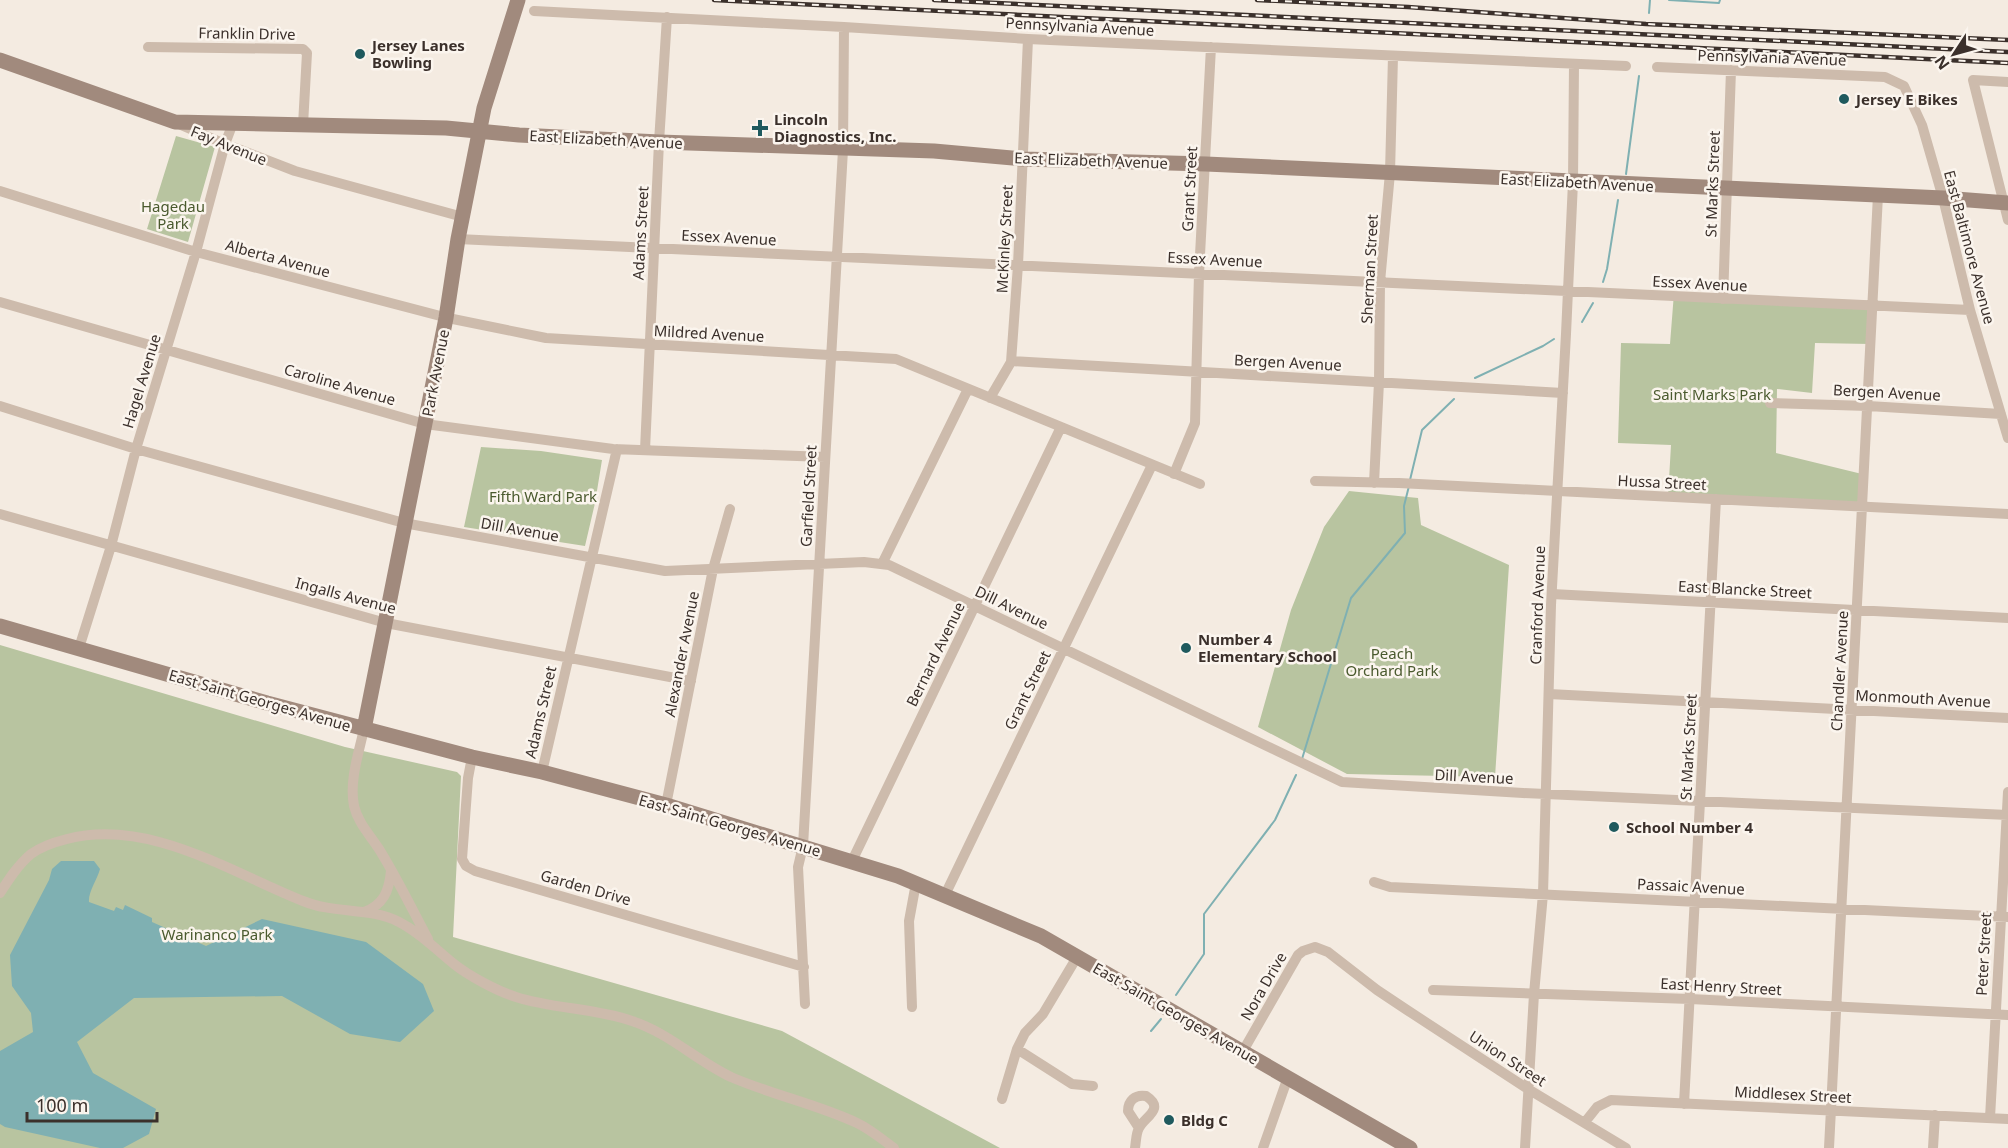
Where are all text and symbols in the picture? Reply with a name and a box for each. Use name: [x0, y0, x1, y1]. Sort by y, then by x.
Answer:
street label: Pennsylvania Avenue: [1005, 12, 1155, 40]
street label: Franklin Drive: [198, 22, 296, 44]
north arrow: [1924, 24, 1984, 84]
place label: Jersey Lanes Bowling: [370, 35, 465, 72]
street label: Pennsylvania Avenue: [1697, 44, 1847, 70]
marker: Jersey Lanes Bowling: [353, 47, 367, 61]
text: N: [1929, 51, 1955, 75]
place label: Jersey E Bikes: [1854, 89, 1958, 109]
marker: Jersey E Bikes: [1837, 92, 1851, 106]
place label: Lincoln Diagnostics, Inc.: [774, 109, 897, 146]
marker: Lincoln Diagnostics, Inc.: [751, 119, 769, 137]
street label: Fay Avenue: [188, 121, 270, 169]
street label: East Elizabeth Avenue: [529, 125, 683, 153]
street label: St Marks Street: [1700, 130, 1724, 238]
street label: Grant Street: [1177, 145, 1201, 232]
street label: East Elizabeth Avenue: [1014, 147, 1168, 173]
street label: East Elizabeth Avenue: [1500, 168, 1654, 196]
street label: East Baltimore Avenue: [1940, 168, 2000, 326]
street label: McKinley Street: [991, 184, 1017, 294]
street label: Adams Street: [628, 185, 652, 281]
park label: Hagedau Park: [141, 196, 205, 233]
street label: Sherman Street: [1356, 213, 1382, 324]
street label: Essex Avenue: [681, 225, 777, 249]
street label: Alberta Avenue: [223, 234, 333, 282]
street label: Essex Avenue: [1167, 247, 1263, 271]
street label: Essex Avenue: [1652, 271, 1748, 295]
street label: Mildred Avenue: [653, 320, 765, 346]
street label: Park Avenue: [417, 328, 453, 418]
street label: Hagel Avenue: [117, 331, 165, 431]
street label: Bergen Avenue: [1234, 349, 1342, 375]
street label: Caroline Avenue: [282, 359, 398, 409]
street label: Bergen Avenue: [1833, 379, 1941, 405]
park label: Saint Marks Park: [1653, 384, 1771, 404]
street label: Garfield Street: [795, 444, 821, 547]
street label: Hussa Street: [1617, 470, 1708, 494]
park label: Fifth Ward Park: [489, 486, 597, 506]
street label: Dill Avenue: [479, 512, 561, 546]
street label: Cranford Avenue: [1525, 545, 1549, 665]
street label: Ingalls Avenue: [293, 572, 399, 618]
street label: East Blancke Street: [1678, 576, 1813, 603]
street label: Dill Avenue: [972, 581, 1052, 633]
street label: Alexander Avenue: [659, 589, 703, 719]
street label: Bernard Avenue: [901, 598, 969, 710]
street label: Chandler Avenue: [1826, 610, 1852, 732]
place label: Number 4 Elementary School: [1198, 629, 1337, 666]
marker: Number 4 Elementary School: [1179, 641, 1193, 655]
park label: Peach Orchard Park: [1345, 643, 1439, 680]
street label: Grant Street: [999, 647, 1055, 733]
street label: Adams Street: [520, 663, 560, 760]
street label: East Saint Georges Avenue: [167, 664, 353, 736]
street label: Monmouth Avenue: [1855, 684, 1991, 712]
street label: St Marks Street: [1675, 693, 1701, 801]
street label: Dill Avenue: [1434, 764, 1514, 788]
street label: East Saint Georges Avenue: [637, 789, 823, 861]
place label: School Number 4: [1626, 817, 1753, 837]
marker: School Number 4: [1607, 820, 1621, 834]
street label: Garden Drive: [538, 865, 634, 909]
street label: Passaic Avenue: [1637, 873, 1745, 899]
street label: Peter Street: [1971, 911, 1995, 996]
park label: Warinanco Park: [162, 924, 272, 944]
street label: Nora Drive: [1235, 948, 1291, 1024]
street label: East Saint Georges Avenue: [1089, 957, 1263, 1069]
street label: East Henry Street: [1660, 973, 1783, 999]
street label: Union Street: [1466, 1026, 1551, 1091]
street label: Middlesex Street: [1734, 1081, 1853, 1107]
scale bar: [27, 1085, 158, 1123]
text: 100 m: [36, 1093, 88, 1117]
place label: Bldg C: [1181, 1110, 1228, 1130]
marker: Bldg C: [1162, 1113, 1176, 1127]

